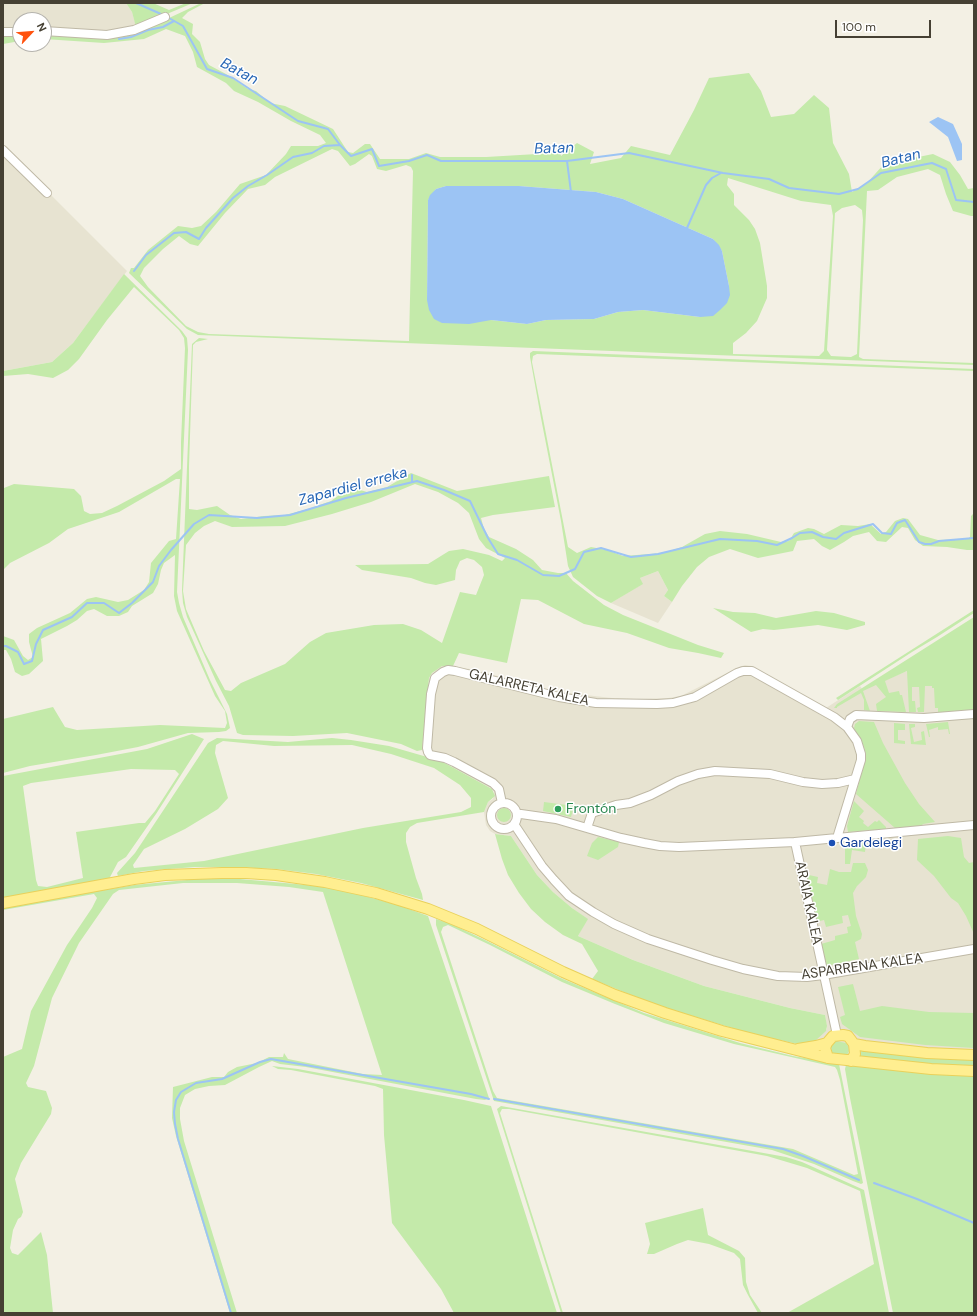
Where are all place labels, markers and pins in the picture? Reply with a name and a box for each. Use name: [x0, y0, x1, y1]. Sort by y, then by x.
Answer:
place label: Frontón: [566, 801, 616, 817]
marker: Frontón: [553, 804, 563, 814]
place label: Gardelegi: [840, 835, 902, 851]
marker: Gardelegi: [827, 838, 837, 848]

